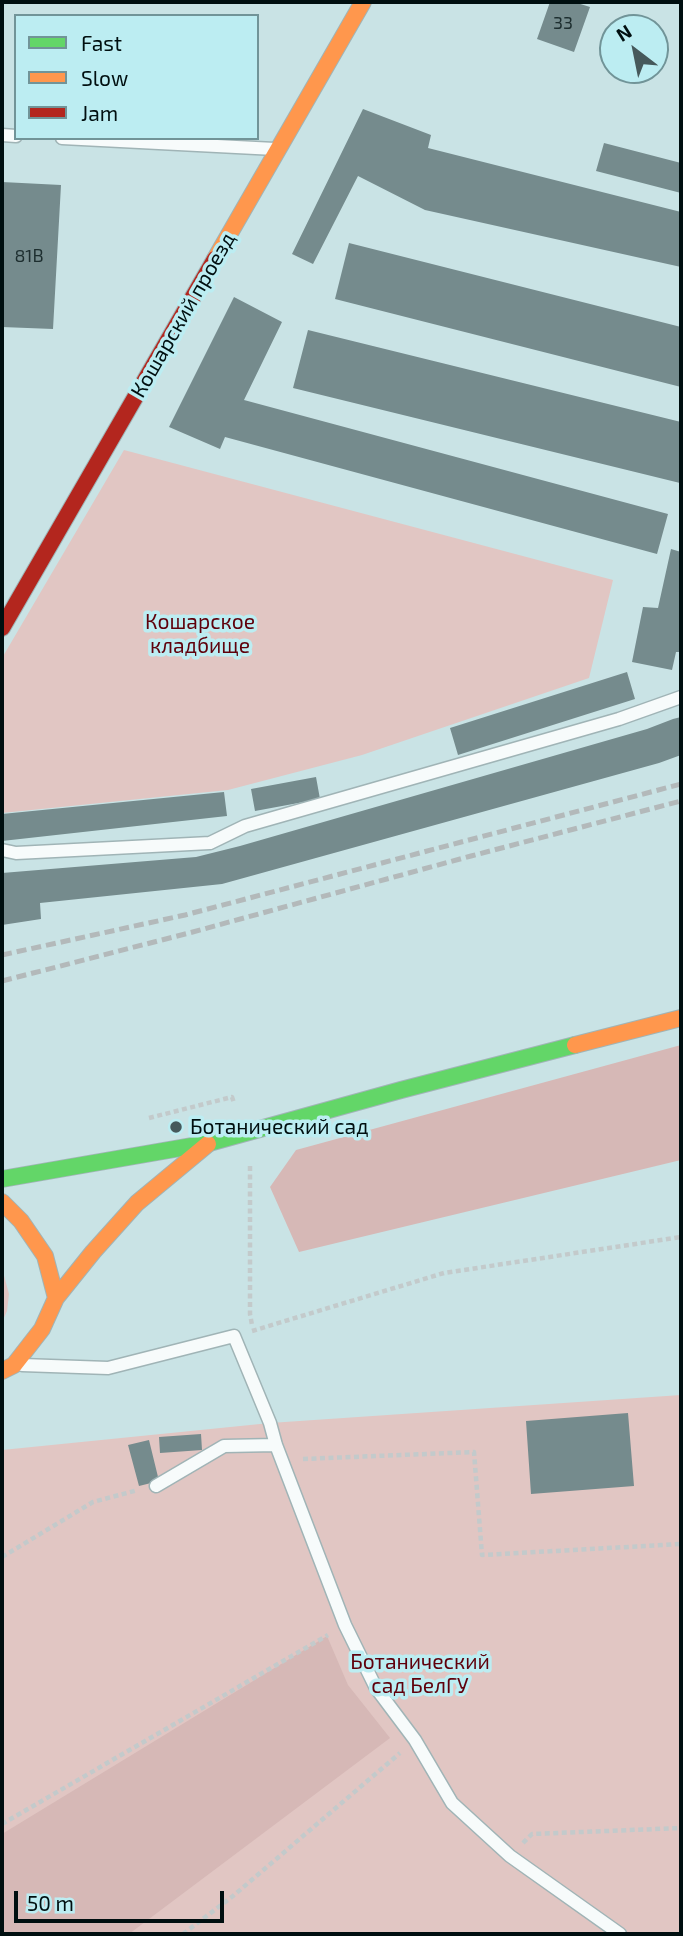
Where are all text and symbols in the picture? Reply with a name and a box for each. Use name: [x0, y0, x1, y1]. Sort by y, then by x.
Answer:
house number: 33: [553, 12, 573, 34]
legend: [14, 14, 259, 140]
north arrow: [599, 14, 669, 84]
text: N: [612, 19, 636, 46]
text: Fast: [81, 30, 122, 55]
text: Slow: [81, 65, 128, 90]
text: Jam: [81, 100, 118, 125]
street label: Кошарский проезд: [125, 228, 241, 402]
house number: 81В: [14, 245, 44, 267]
park label: Кошарское кладбище: [145, 609, 255, 659]
place label: Ботанический сад: [190, 1114, 369, 1140]
marker: Ботанический сад: [168, 1119, 184, 1135]
park label: Ботанический сад БелГУ: [350, 1649, 490, 1699]
scale bar: [18, 1876, 228, 1920]
text: 50 m: [27, 1890, 74, 1915]

